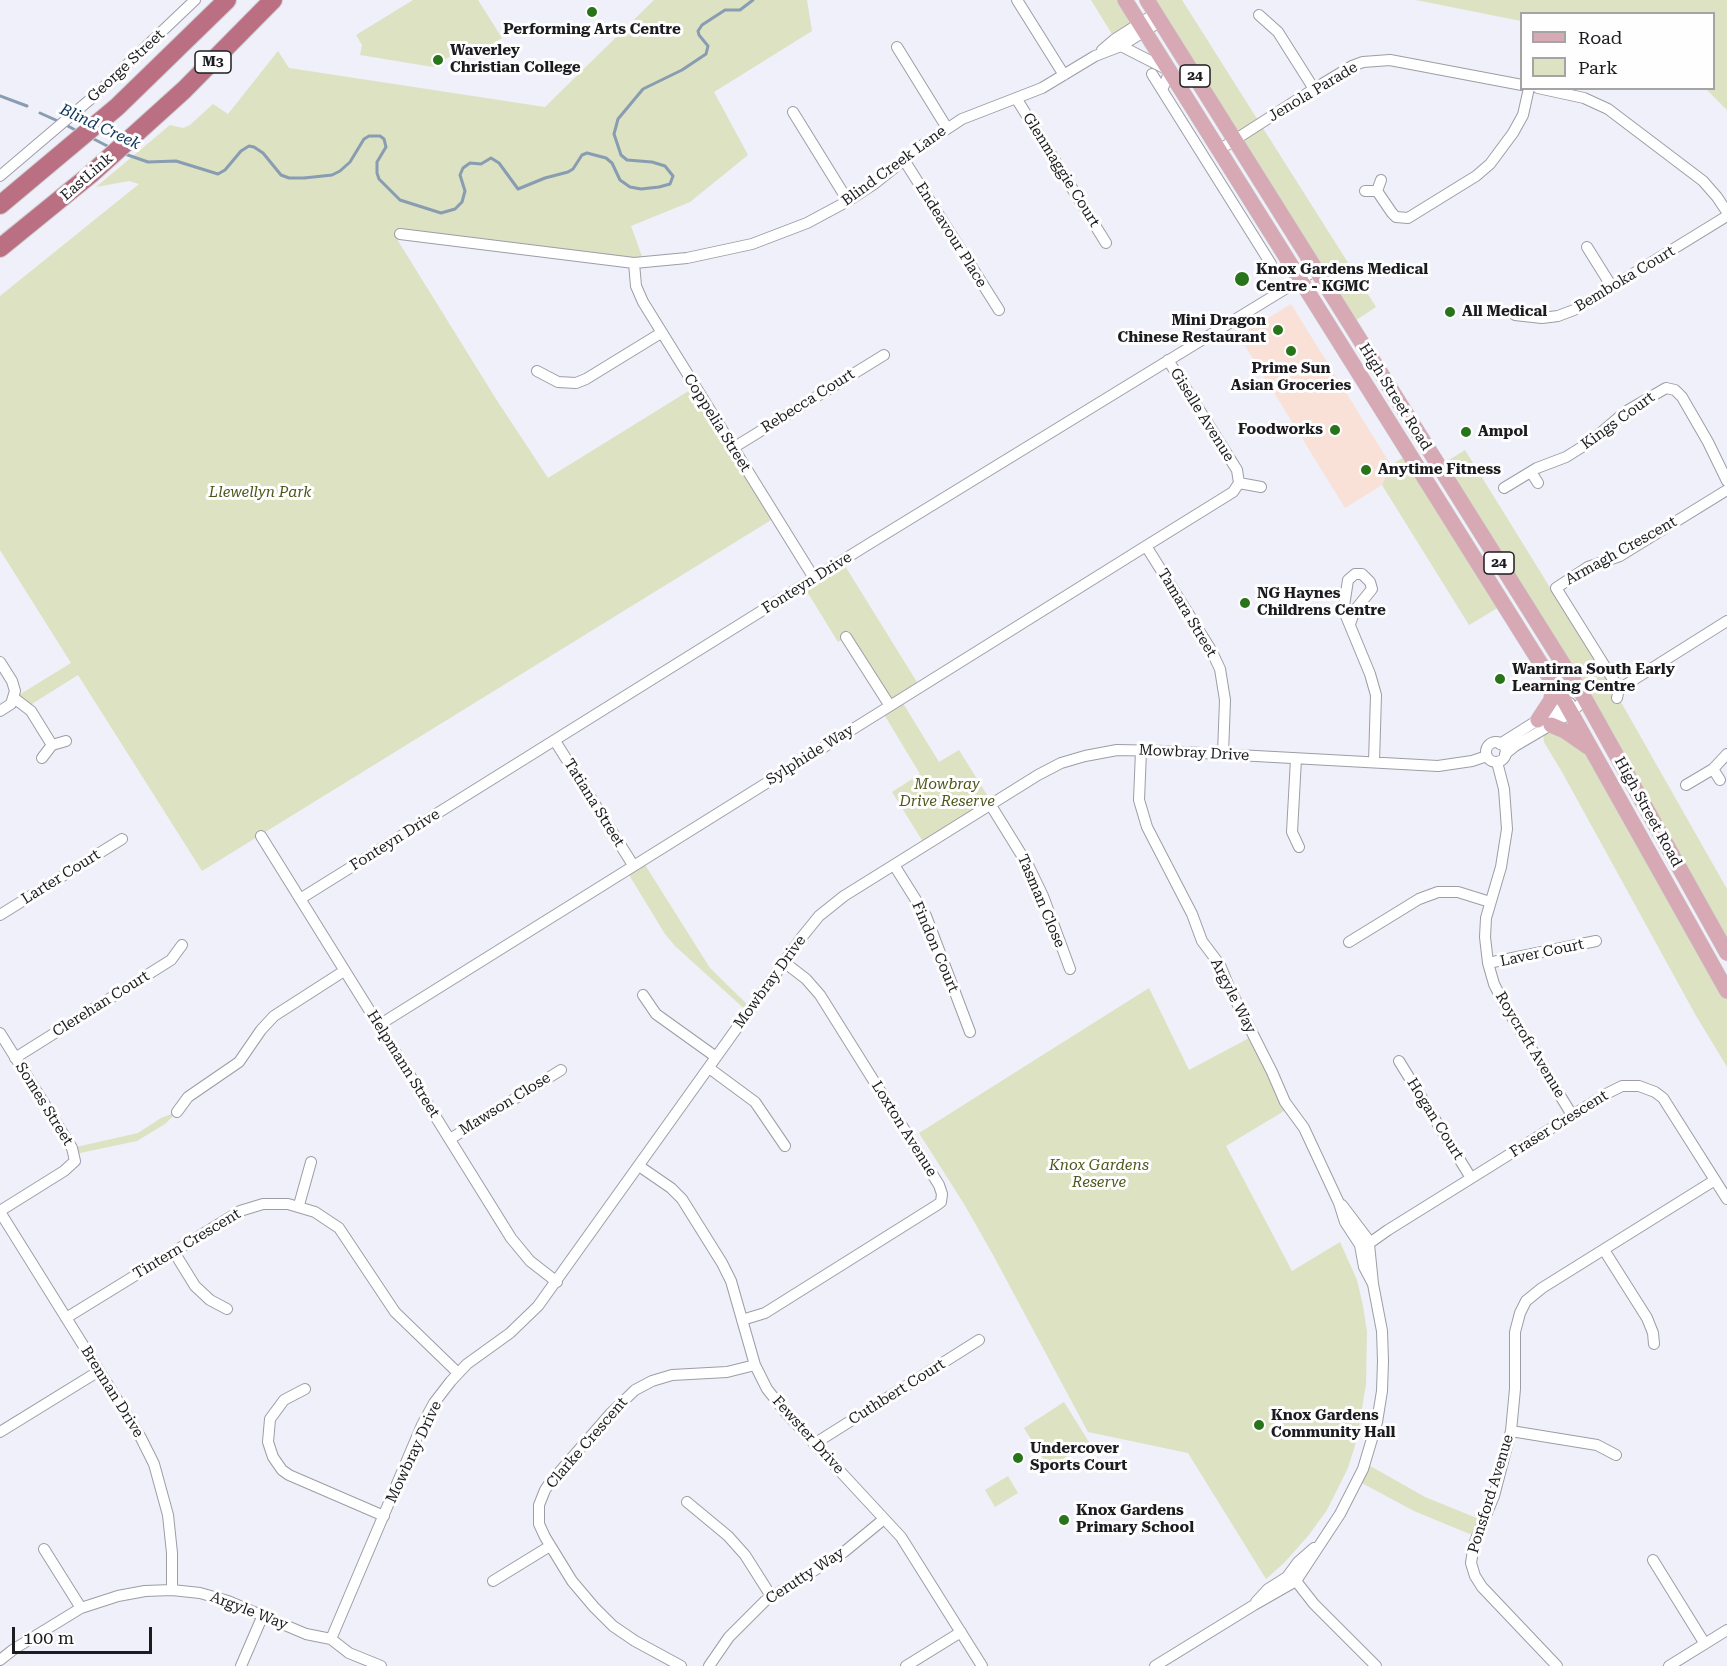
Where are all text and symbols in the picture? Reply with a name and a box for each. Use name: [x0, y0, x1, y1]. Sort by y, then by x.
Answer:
marker: Performing Arts Centre: [585, 5, 599, 19]
legend: [1520, 12, 1715, 90]
place label: Performing Arts Centre: [503, 21, 681, 39]
street label: George Street: [84, 26, 168, 106]
text: Road: [1578, 27, 1622, 48]
place label: Waverley Christian College: [450, 42, 581, 77]
road number: M3: [195, 51, 231, 73]
marker: Waverley Christian College: [431, 53, 445, 67]
text: Park: [1578, 57, 1618, 78]
street label: Jenola Parade: [1265, 58, 1361, 126]
road number: 24: [1180, 65, 1210, 87]
water label: Blind Creek: [57, 100, 143, 154]
street label: Glenmaggie Court: [1019, 110, 1103, 230]
street label: Blind Creek Lane: [838, 122, 950, 210]
street label: EastLink: [57, 149, 117, 205]
street label: Endeavour Place: [911, 179, 991, 291]
street label: Bemboka Court: [1572, 242, 1678, 316]
place label: Knox Gardens Medical Centre - KGMC: [1256, 261, 1428, 296]
marker: Knox Gardens Medical Centre - KGMC: [1233, 270, 1251, 288]
place label: All Medical: [1462, 303, 1547, 321]
marker: All Medical: [1443, 305, 1457, 319]
place label: Mini Dragon Chinese Restaurant: [1118, 312, 1266, 347]
marker: Mini Dragon Chinese Restaurant: [1271, 323, 1285, 337]
street label: High Street Road: [1355, 340, 1435, 454]
marker: Prime Sun Asian Groceries: [1284, 344, 1298, 358]
place label: Prime Sun Asian Groceries: [1231, 360, 1351, 395]
street label: Rebecca Court: [758, 365, 858, 437]
street label: Giselle Avenue: [1166, 365, 1238, 465]
street label: Coppelia Street: [680, 371, 754, 475]
street label: Kings Court: [1578, 388, 1658, 454]
place label: Foodworks: [1238, 421, 1323, 439]
marker: Foodworks: [1328, 423, 1342, 437]
place label: Ampol: [1478, 423, 1528, 441]
marker: Ampol: [1459, 425, 1473, 439]
place label: Anytime Fitness: [1378, 461, 1501, 479]
marker: Anytime Fitness: [1359, 463, 1373, 477]
park label: Llewellyn Park: [209, 484, 311, 502]
street label: Armagh Crescent: [1562, 513, 1680, 589]
street label: Fonteyn Drive: [759, 548, 855, 618]
road number: 24: [1484, 552, 1514, 574]
street label: Tamara Street: [1154, 566, 1220, 660]
place label: NG Haynes Childrens Centre: [1257, 585, 1386, 620]
marker: NG Haynes Childrens Centre: [1238, 596, 1252, 610]
place label: Wantirna South Early Learning Centre: [1512, 661, 1675, 696]
marker: Wantirna South Early Learning Centre: [1493, 672, 1507, 686]
street label: Sylphide Way: [763, 721, 857, 789]
street label: Mowbray Drive: [1138, 741, 1250, 765]
street label: High Street Road: [1610, 754, 1686, 870]
street label: Tatiana Street: [560, 756, 628, 850]
park label: Mowbray Drive Reserve: [899, 776, 995, 811]
street label: Fonteyn Drive: [347, 805, 443, 875]
street label: Larter Court: [19, 846, 103, 908]
street label: Tasman Close: [1013, 852, 1069, 950]
street label: Findon Court: [908, 899, 962, 995]
street label: Mowbray Drive: [730, 932, 810, 1032]
street label: Laver Court: [1498, 935, 1586, 971]
street label: Argyle Way: [1206, 955, 1260, 1037]
street label: Clerehan Court: [49, 967, 153, 1041]
street label: Roycroft Avenue: [1491, 989, 1569, 1101]
street label: Helpmann Street: [363, 1007, 443, 1121]
street label: Somes Street: [11, 1059, 77, 1149]
street label: Mawson Close: [456, 1069, 554, 1139]
street label: Hogan Court: [1403, 1075, 1467, 1163]
street label: Loxton Avenue: [867, 1078, 941, 1180]
street label: Fraser Crescent: [1507, 1087, 1611, 1161]
park label: Knox Gardens Reserve: [1049, 1157, 1149, 1192]
street label: Tintern Crescent: [130, 1205, 244, 1283]
street label: Brennan Drive: [77, 1343, 147, 1441]
street label: Cuthbert Court: [845, 1355, 949, 1429]
street label: Fewster Drive: [768, 1392, 848, 1478]
street label: Clarke Crescent: [543, 1394, 631, 1492]
street label: Mowbray Drive: [382, 1398, 446, 1506]
place label: Knox Gardens Community Hall: [1271, 1407, 1395, 1442]
marker: Knox Gardens Community Hall: [1252, 1418, 1266, 1432]
street label: Ponsford Avenue: [1464, 1432, 1518, 1556]
place label: Undercover Sports Court: [1030, 1440, 1127, 1475]
marker: Undercover Sports Court: [1011, 1451, 1025, 1465]
place label: Knox Gardens Primary School: [1076, 1502, 1194, 1537]
marker: Knox Gardens Primary School: [1057, 1513, 1071, 1527]
street label: Cerutty Way: [762, 1544, 848, 1608]
street label: Argyle Way: [208, 1588, 290, 1634]
scale bar: [15, 1615, 154, 1653]
text: 100 m: [23, 1627, 74, 1648]

